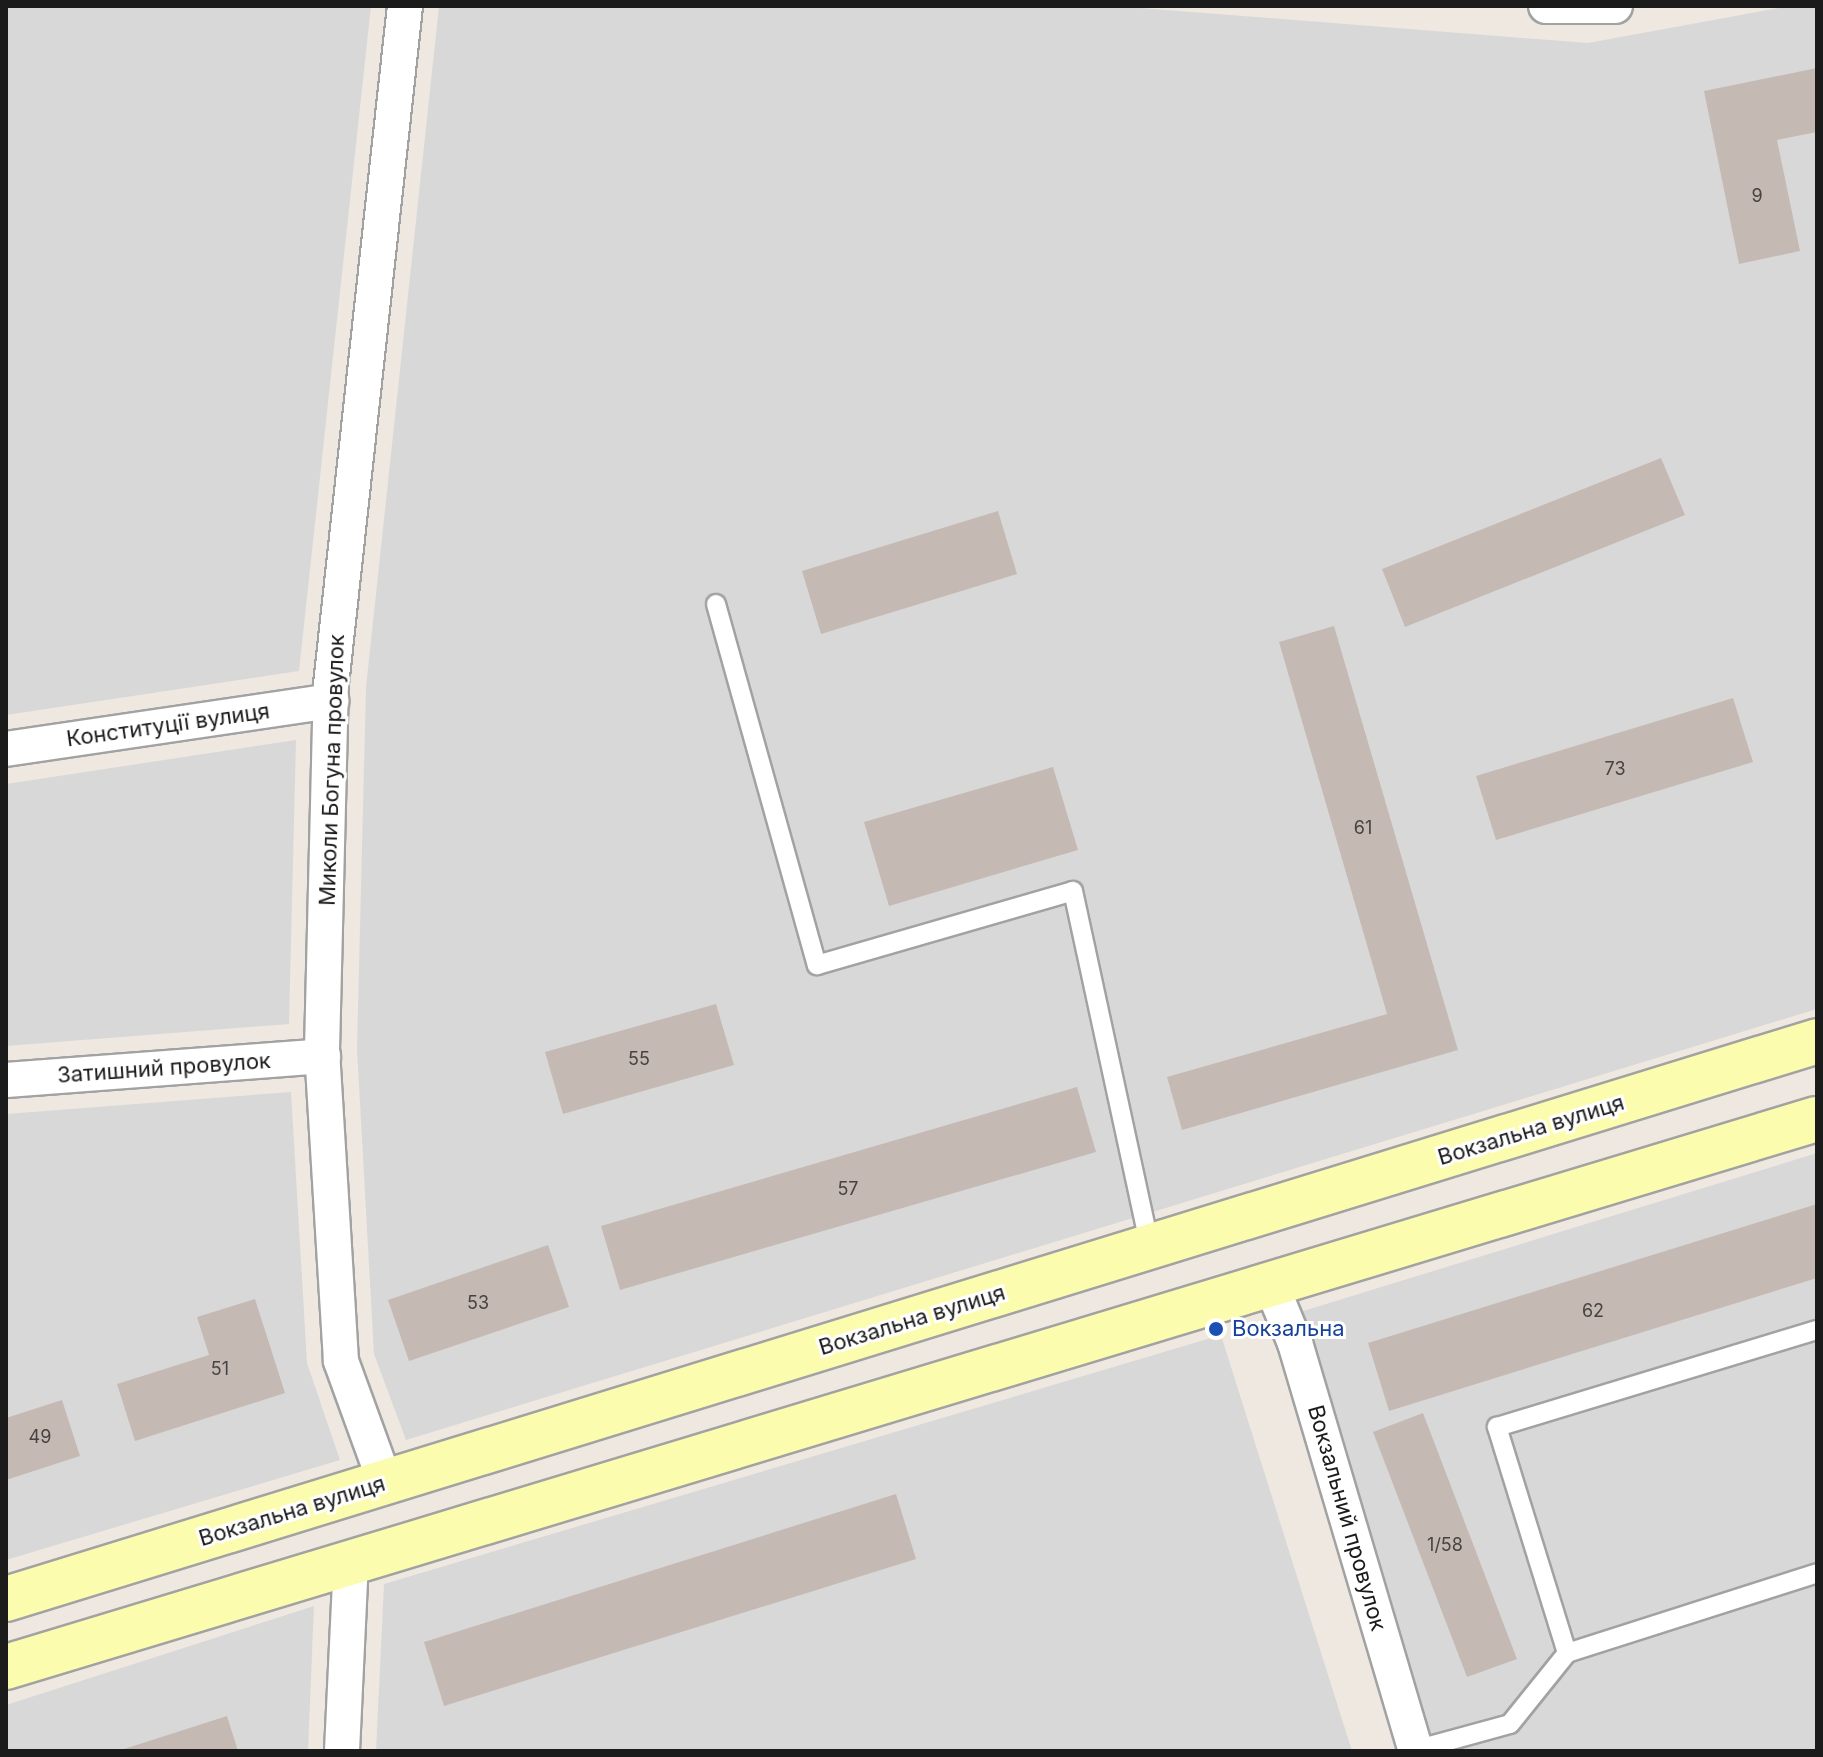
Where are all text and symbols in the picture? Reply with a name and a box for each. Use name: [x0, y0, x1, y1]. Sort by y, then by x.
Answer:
house number: 9: [1751, 185, 1763, 207]
street label: Миколи Богуна провулок: [314, 634, 350, 906]
street label: Конституції вулиця: [65, 698, 271, 752]
house number: 73: [1604, 758, 1626, 780]
house number: 61: [1354, 817, 1372, 839]
street label: Затишний провулок: [56, 1047, 272, 1089]
house number: 55: [628, 1048, 650, 1070]
street label: Вокзальна вулиця: [1435, 1089, 1627, 1171]
house number: 57: [837, 1178, 859, 1200]
street label: Вокзальна вулиця: [816, 1279, 1008, 1361]
house number: 53: [467, 1292, 489, 1314]
house number: 62: [1582, 1300, 1604, 1322]
place label: Вокзальна: [1232, 1316, 1345, 1342]
marker: Вокзальна: [1207, 1320, 1225, 1338]
house number: 51: [211, 1358, 229, 1380]
street label: Вокзальний провулок: [1302, 1402, 1392, 1634]
house number: 49: [29, 1426, 51, 1448]
street label: Вокзальна вулиця: [196, 1470, 388, 1552]
house number: 1/58: [1427, 1534, 1463, 1556]

